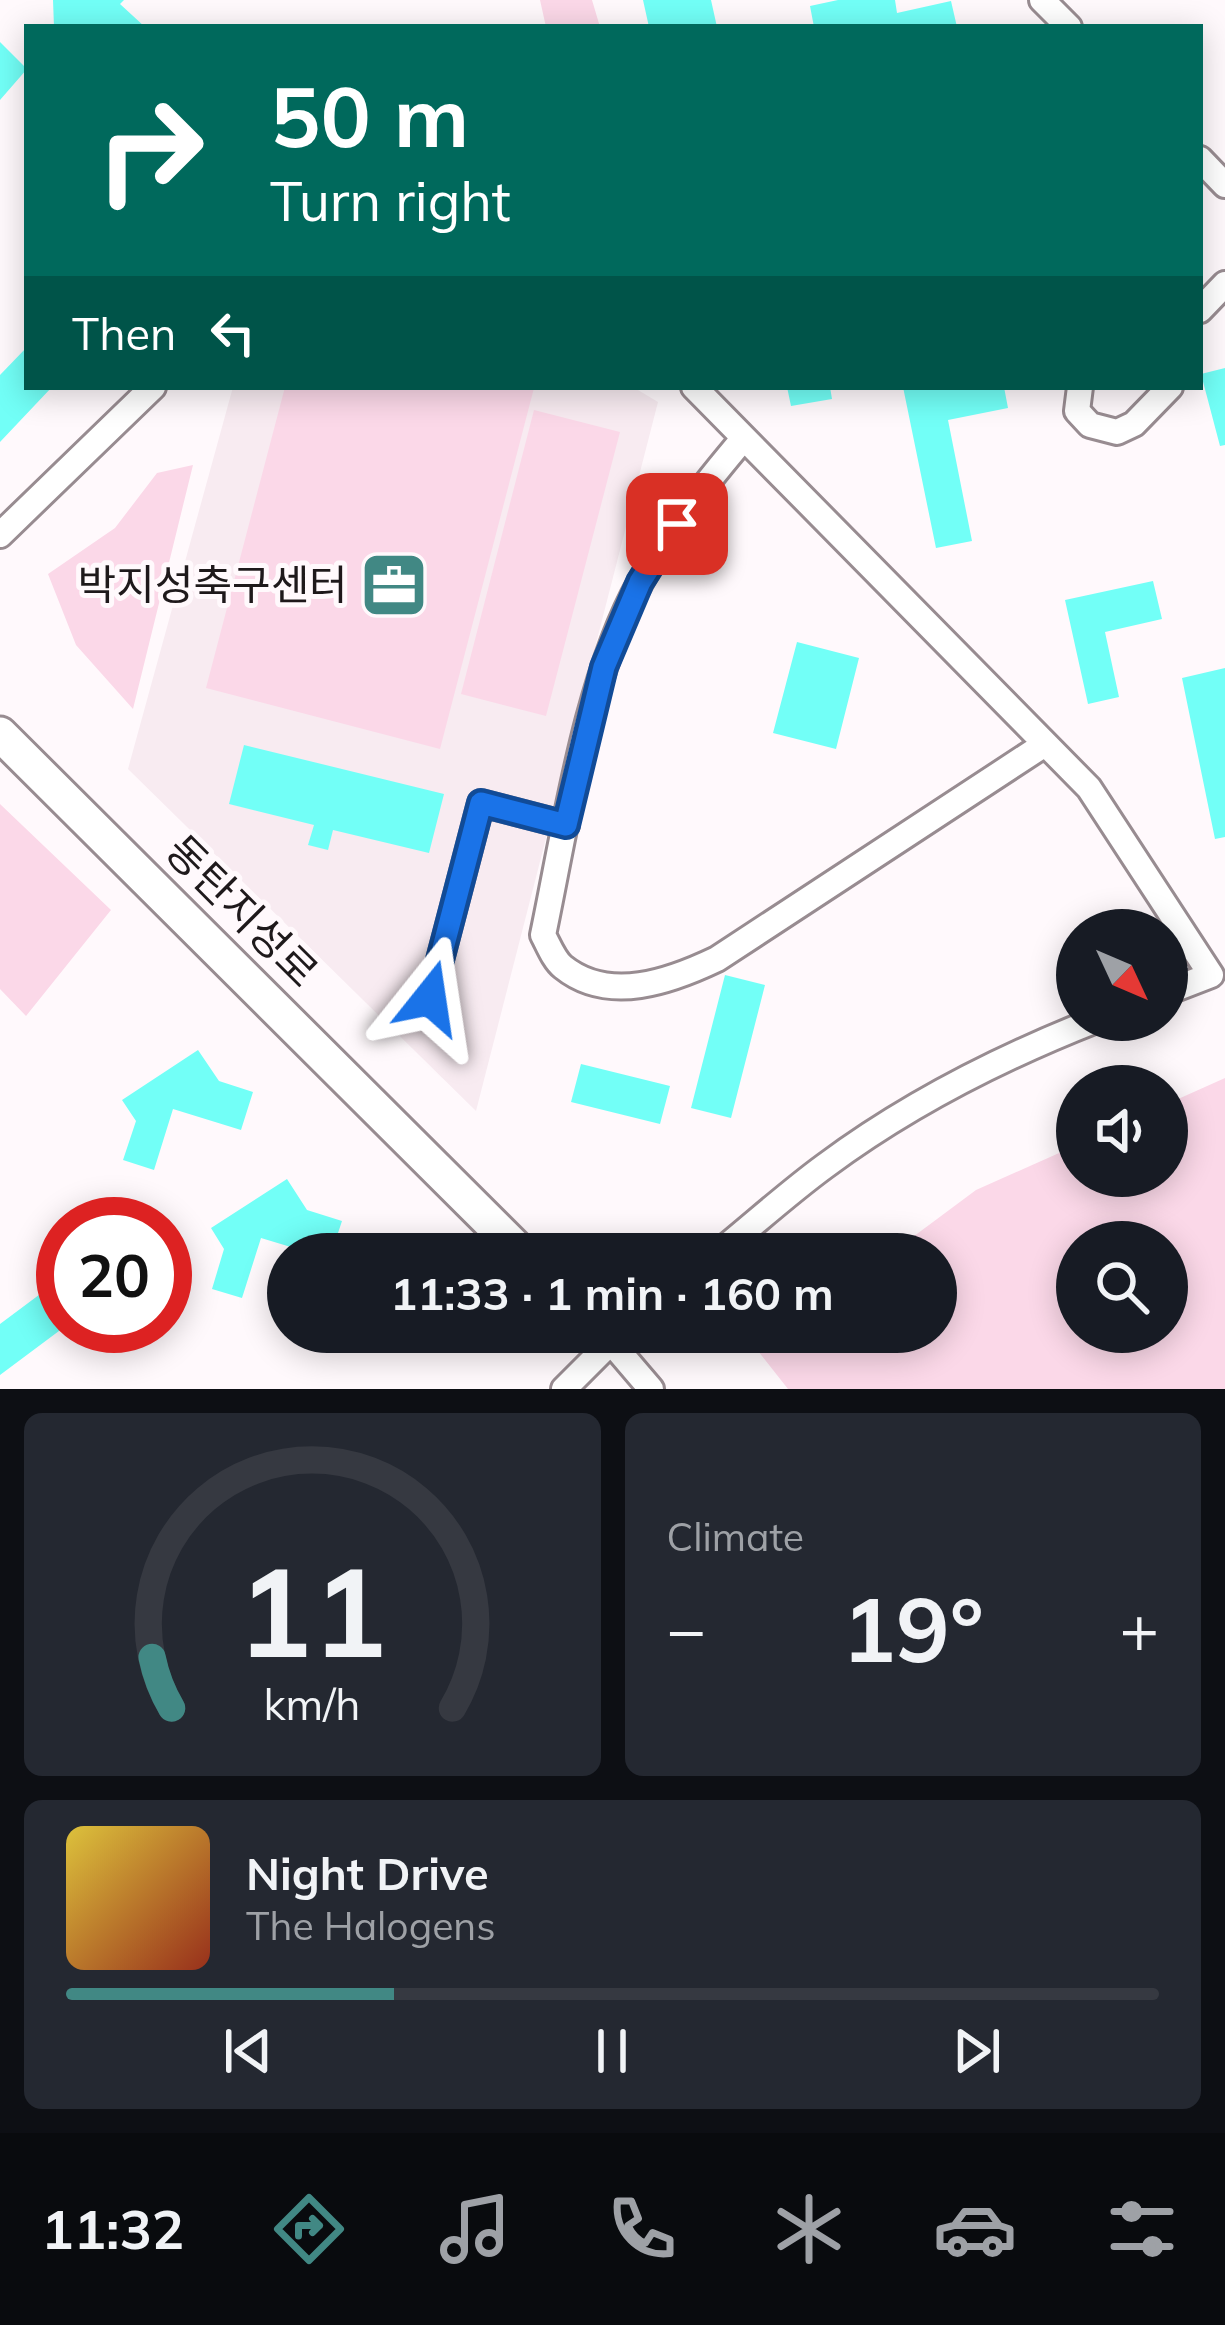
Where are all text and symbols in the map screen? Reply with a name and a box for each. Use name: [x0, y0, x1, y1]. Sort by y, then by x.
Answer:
text: 50 m: [270, 63, 469, 168]
icon: right: [72, 72, 228, 228]
text: Turn right: [270, 167, 511, 235]
icon: left: [200, 300, 266, 366]
text: Then: [72, 305, 176, 361]
pin: [626, 473, 728, 575]
icon: arrive: [644, 491, 710, 557]
office icon: 박지성축구센터: [359, 550, 429, 620]
place label: 박지성축구센터: [78, 558, 348, 611]
street label: 동탄지성로: [155, 824, 329, 998]
north arrow: [1056, 909, 1188, 1041]
map controls: [1056, 909, 1188, 1353]
position arrow: [367, 935, 493, 1061]
button: sound: [1056, 1065, 1188, 1197]
speed limit sign: 20: [36, 1197, 192, 1353]
button: search: [1056, 1221, 1188, 1353]
text: 11:33 · 1 min · 160 m: [390, 1265, 834, 1321]
text: Climate: [667, 1512, 804, 1561]
text: 11: [237, 1532, 387, 1688]
text: 19°: [842, 1572, 984, 1685]
text: −: [667, 1587, 706, 1670]
text: +: [1119, 1587, 1159, 1670]
text: km/h: [264, 1676, 361, 1730]
text: Night Drive: [246, 1845, 489, 1901]
text: The Halogens: [246, 1901, 496, 1950]
icon: previous: [215, 2018, 281, 2084]
icon: pause: [579, 2018, 645, 2084]
icon: next: [944, 2018, 1010, 2084]
icon: directions: [267, 2187, 351, 2271]
icon: music: [433, 2187, 517, 2271]
icon: phone: [600, 2187, 684, 2271]
icon: climate: [767, 2187, 851, 2271]
icon: car: [933, 2187, 1017, 2271]
icon: filters: [1100, 2187, 1184, 2271]
text: 11:32: [41, 2195, 184, 2263]

